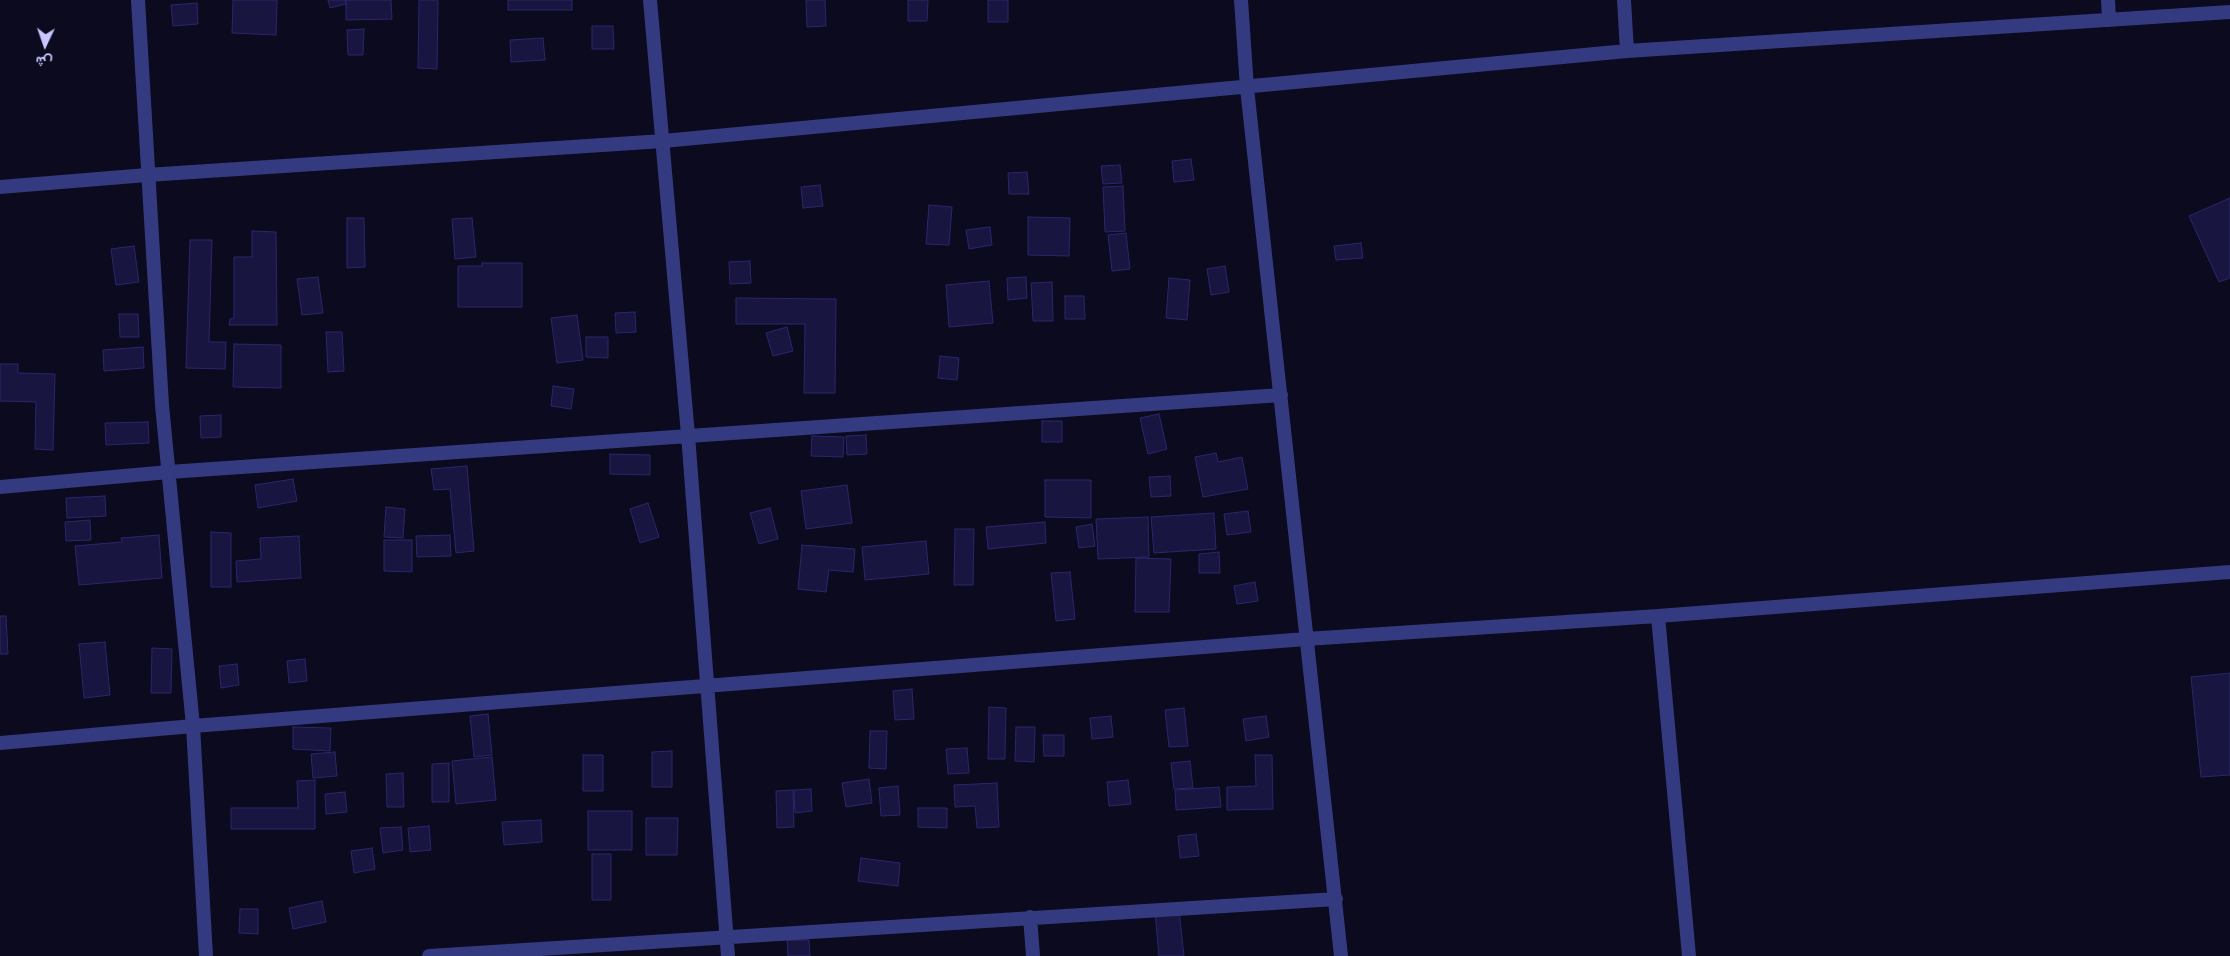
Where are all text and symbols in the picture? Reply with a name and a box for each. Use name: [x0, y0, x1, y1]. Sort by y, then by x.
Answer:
north arrow: [20, 20, 70, 70]
text: ش: [35, 52, 53, 69]

